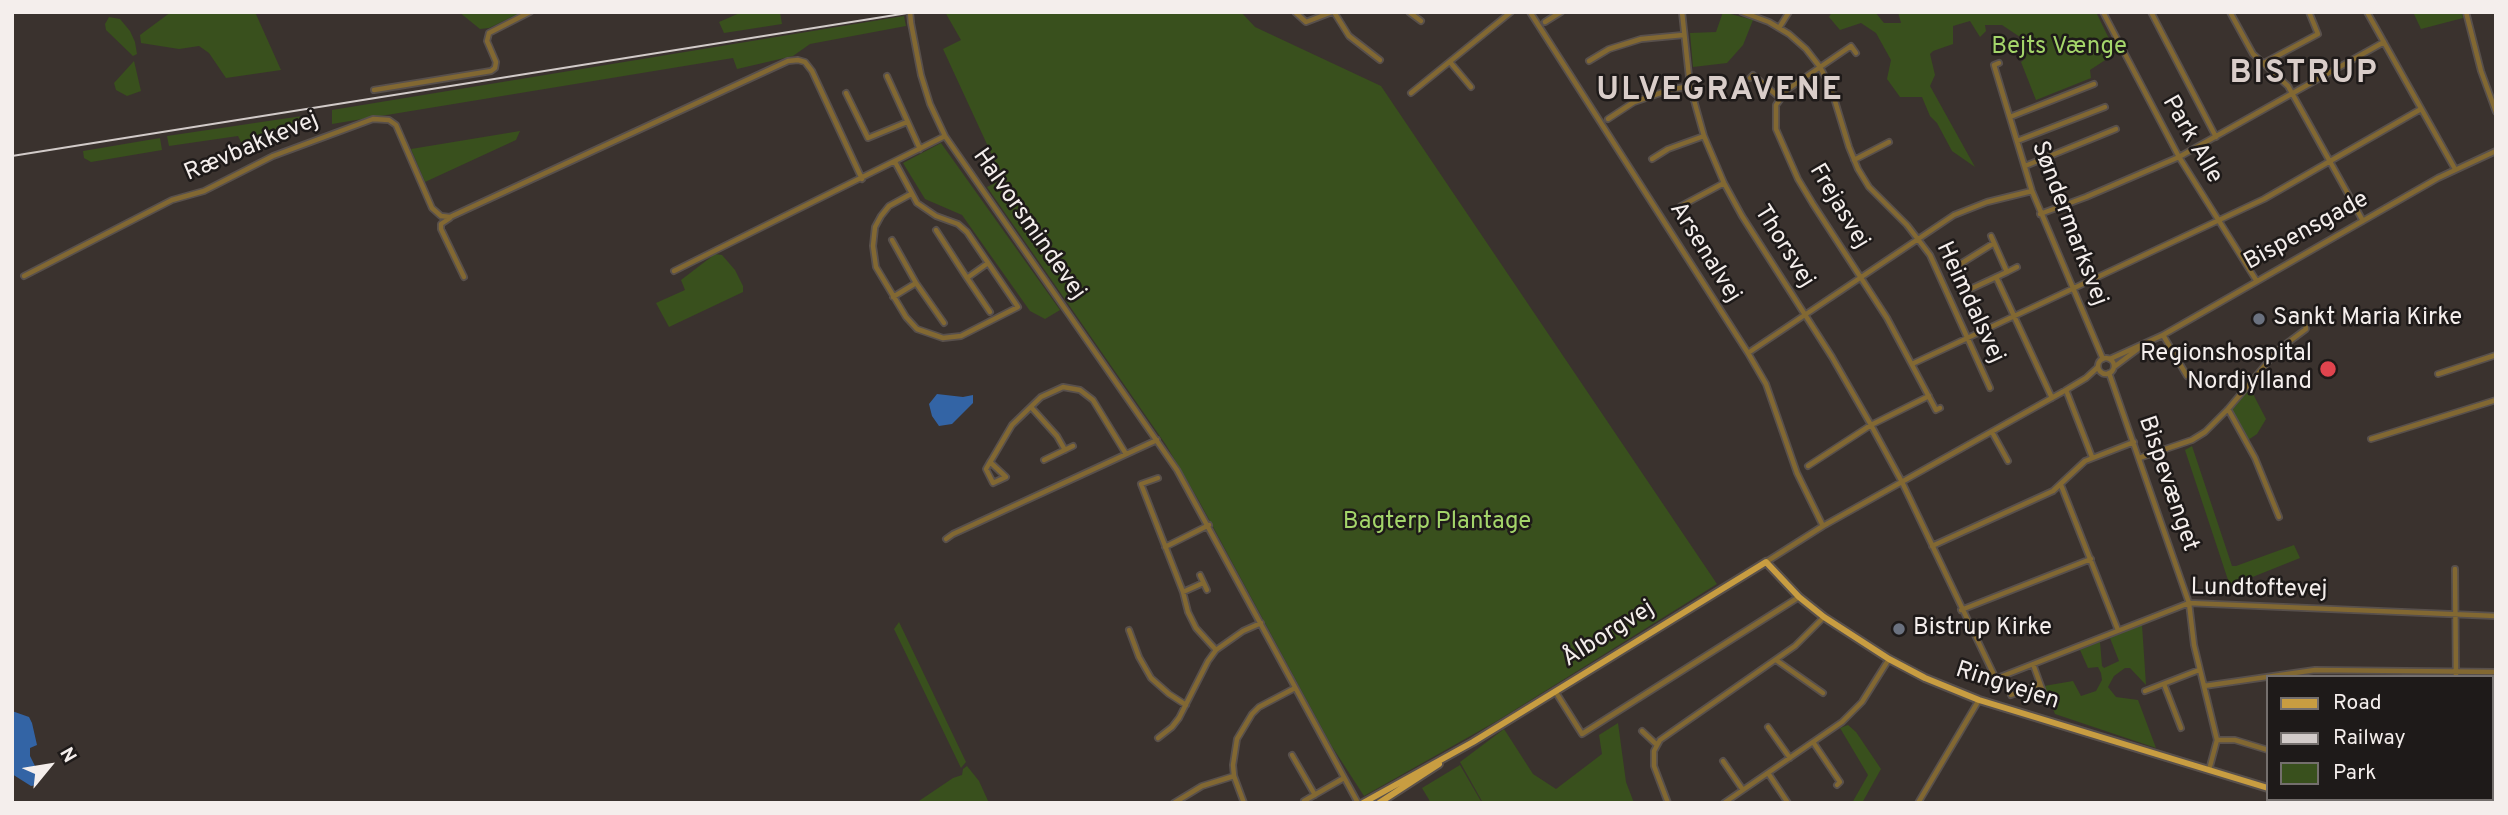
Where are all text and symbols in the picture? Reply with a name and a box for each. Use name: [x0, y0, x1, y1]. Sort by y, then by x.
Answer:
park label: Bejts Vænge: [1991, 34, 2127, 62]
district label: BISTRUP: [2230, 57, 2378, 95]
district label: ULVEGRAVENE: [1598, 74, 1842, 112]
street label: Park Alle: [2154, 91, 2228, 189]
street label: Rævbakkevej: [181, 107, 323, 189]
street label: Søndermarksvej: [2023, 138, 2113, 310]
street label: Halvorsmindevej: [965, 144, 1091, 306]
street label: Frejasvej: [1801, 159, 1875, 255]
street label: Bispensgade: [2240, 186, 2374, 278]
street label: Arsenalvej: [1662, 197, 1746, 309]
street label: Thorsvej: [1746, 200, 1820, 294]
street label: Heimdalsvej: [1928, 238, 2010, 368]
place label: Sankt Maria Kirke: [2273, 305, 2462, 333]
marker: Sankt Maria Kirke: [2251, 311, 2267, 327]
place label: Regionshospital Nordjylland: [2140, 341, 2312, 397]
marker: Regionshospital Nordjylland: [2318, 359, 2338, 379]
street label: Bispevænget: [2130, 413, 2204, 555]
park label: Bagterp Plantage: [1343, 509, 1531, 537]
street label: Lundtoftevej: [2190, 574, 2328, 606]
street label: Ålborgvej: [1558, 595, 1660, 675]
place label: Bistrup Kirke: [1913, 615, 2052, 643]
marker: Bistrup Kirke: [1891, 621, 1907, 637]
street label: Ringvejen: [1951, 657, 2063, 717]
legend: [2266, 675, 2494, 801]
text: Road: [2333, 690, 2382, 717]
text: Railway: [2333, 725, 2406, 752]
north arrow: [14, 731, 84, 801]
text: N: [53, 744, 81, 767]
text: Park: [2333, 760, 2376, 787]

